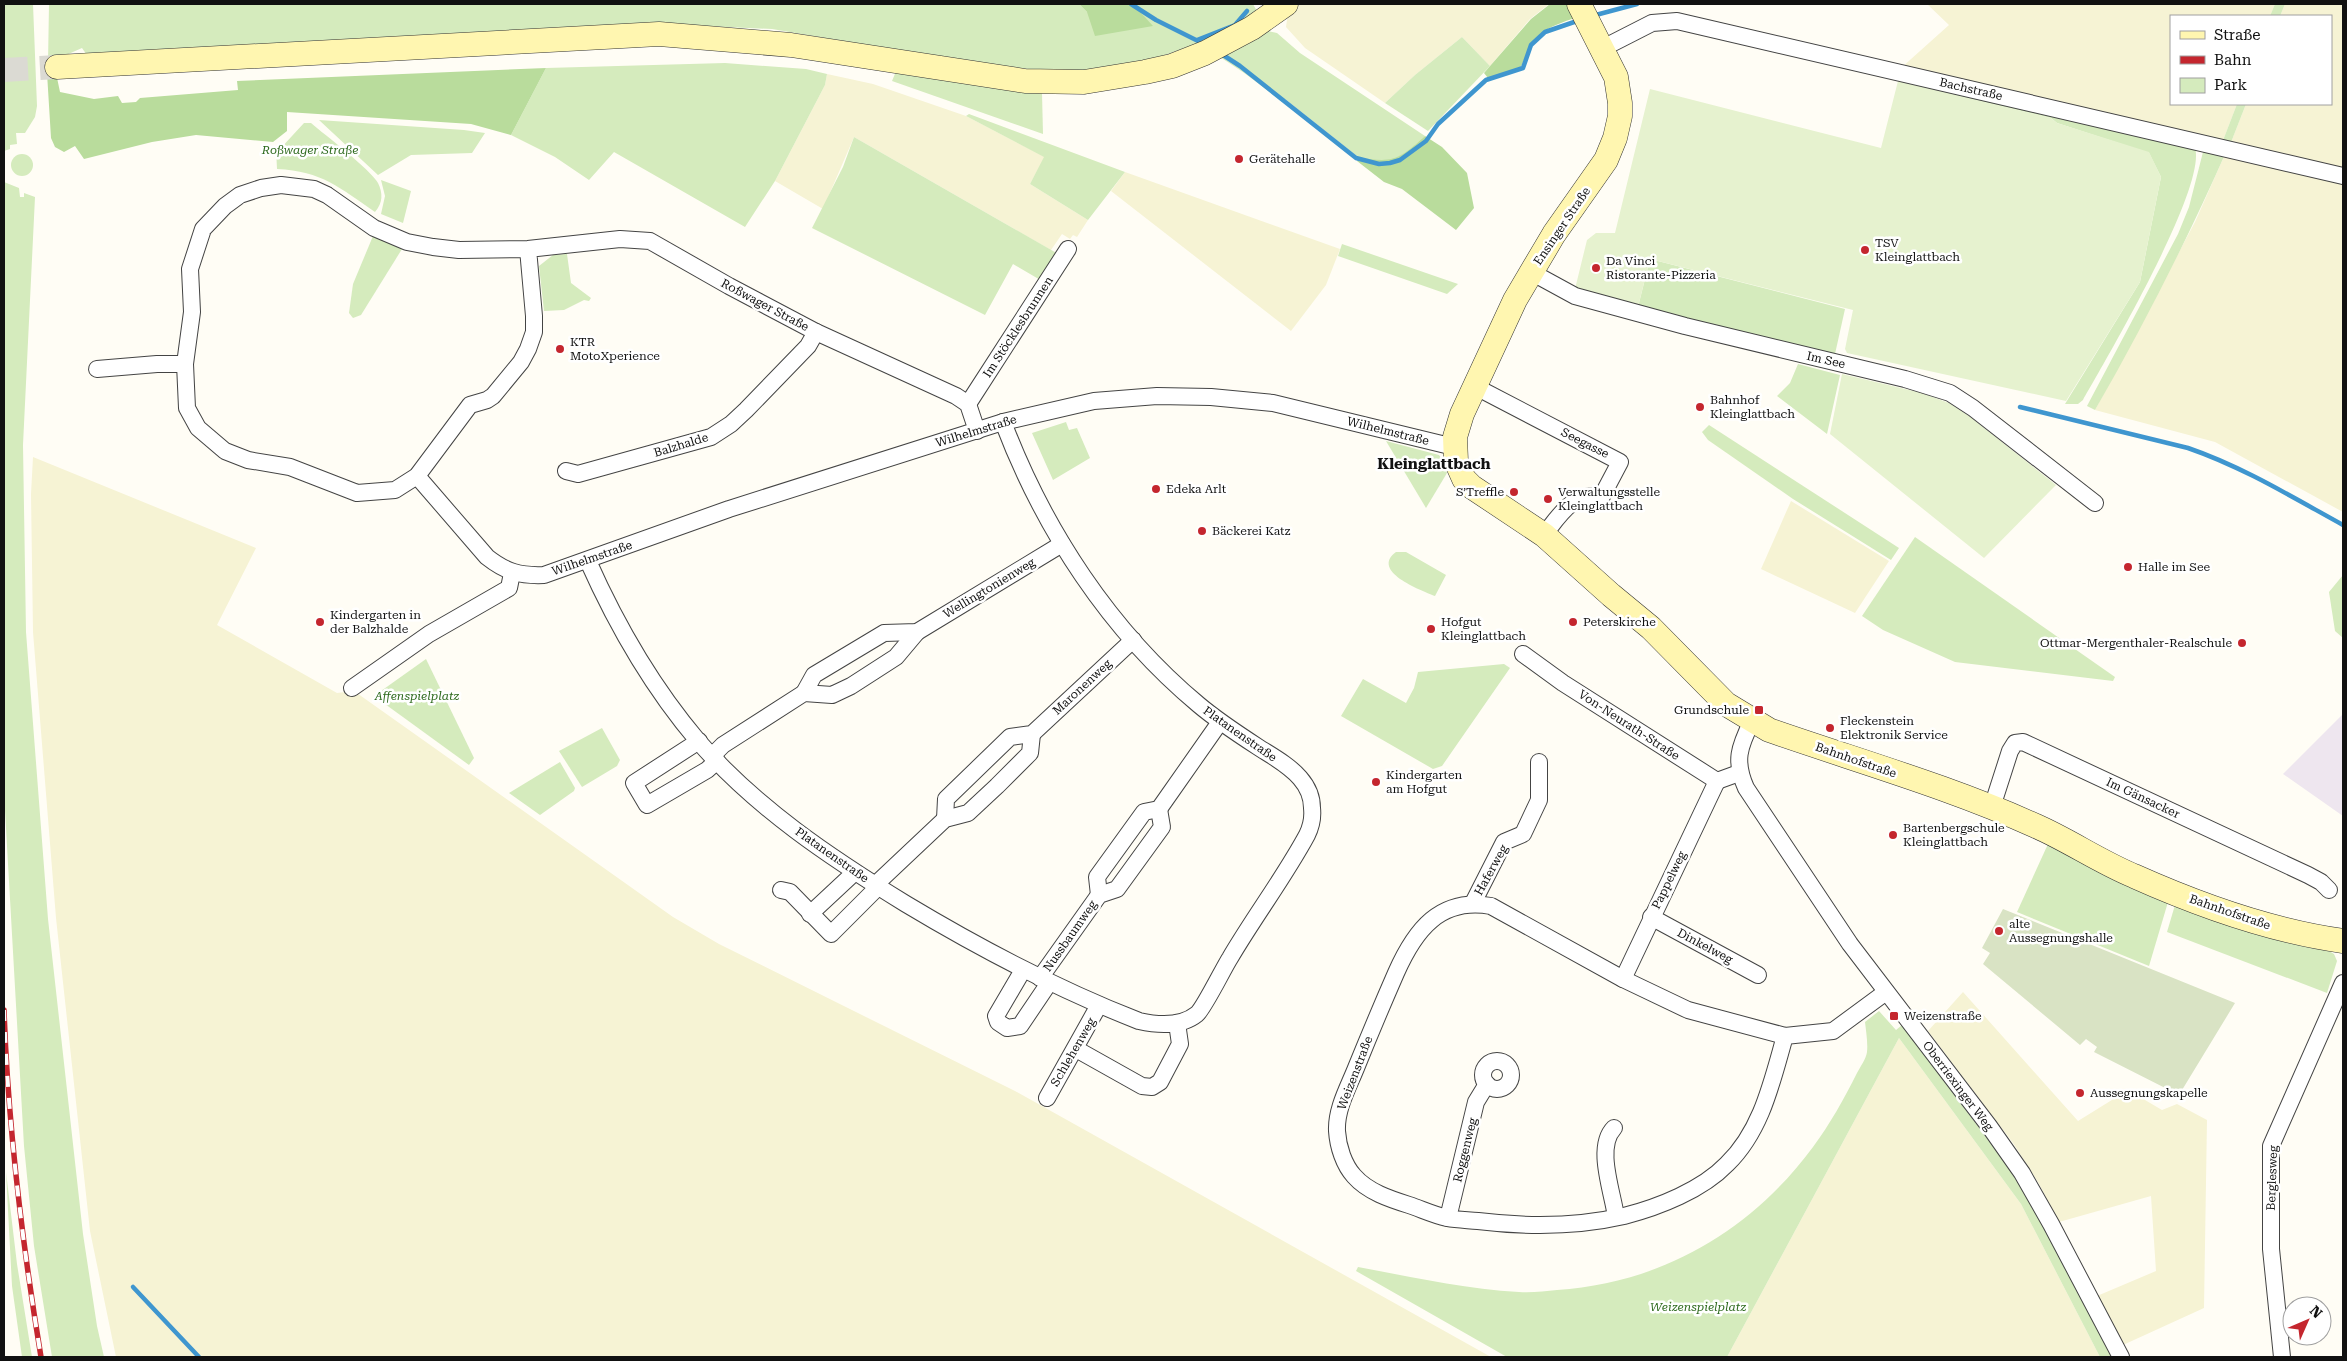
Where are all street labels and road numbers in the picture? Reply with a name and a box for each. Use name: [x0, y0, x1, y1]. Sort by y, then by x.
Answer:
street label: Bachstraße: [1938, 75, 2004, 103]
street label: Ensinger Straße: [1531, 184, 1593, 268]
street label: Im Stöcklesbrunnen: [980, 274, 1056, 380]
street label: Roßwager Straße: [719, 276, 812, 334]
street label: Im See: [1805, 349, 1847, 371]
street label: Wilhelmstraße: [934, 412, 1019, 450]
street label: Wilhelmstraße: [1345, 414, 1431, 448]
street label: Seegasse: [1559, 425, 1612, 461]
street label: Balzhalde: [652, 430, 710, 460]
street label: Wilhelmstraße: [550, 538, 634, 578]
street label: Wellingtonienweg: [941, 555, 1038, 621]
street label: Maronenweg: [1050, 656, 1114, 718]
street label: Von-Neurath-Straße: [1576, 687, 1683, 763]
street label: Platanenstraße: [1201, 704, 1280, 765]
street label: Bahnhofstraße: [1814, 740, 1899, 781]
street label: Im Gänsacker: [2104, 775, 2182, 821]
street label: Platanenstraße: [793, 825, 872, 886]
street label: Haferweg: [1471, 842, 1511, 898]
street label: Pappelweg: [1649, 849, 1689, 911]
street label: Bahnhofstraße: [2188, 892, 2273, 933]
street label: Nussbaumweg: [1040, 898, 1100, 974]
street label: Dinkelweg: [1675, 925, 1735, 967]
street label: Schlehenweg: [1048, 1015, 1098, 1089]
street label: Weizenstraße: [1335, 1034, 1376, 1112]
street label: Oberriexinger Weg: [1920, 1038, 1996, 1134]
street label: Roggenweg: [1450, 1116, 1480, 1184]
street label: Berglesweg: [2264, 1145, 2280, 1211]

